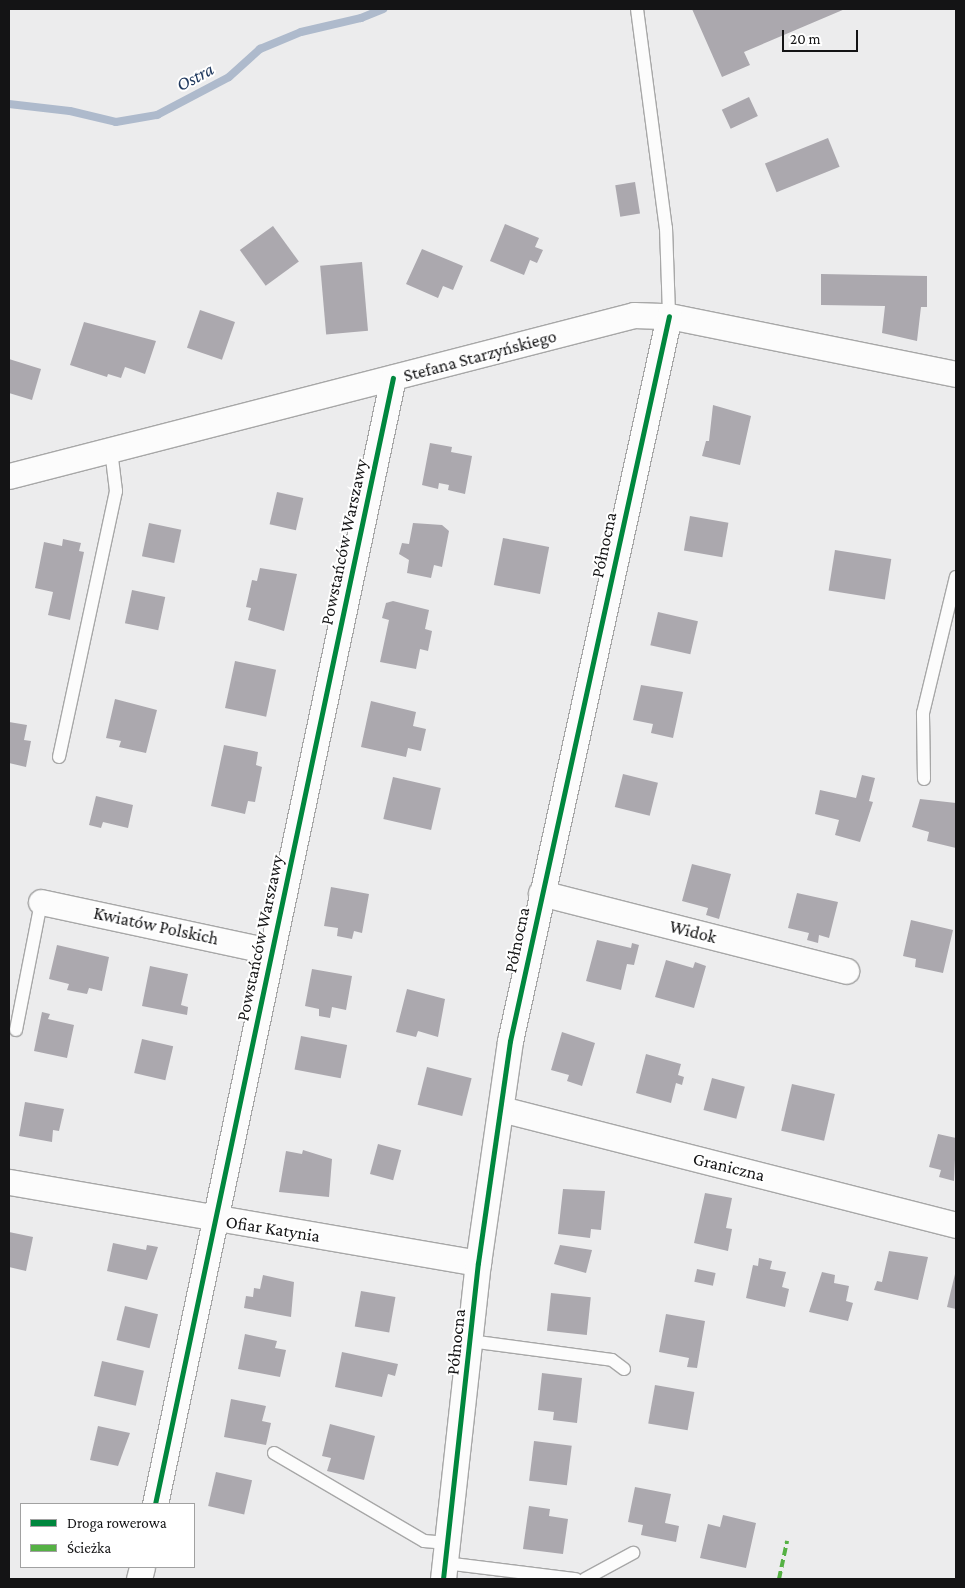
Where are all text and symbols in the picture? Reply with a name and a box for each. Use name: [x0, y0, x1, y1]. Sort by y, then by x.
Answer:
scale bar: [785, 20, 861, 52]
text: 20 m: [790, 31, 821, 47]
water label: Ostra: [172, 58, 218, 96]
street label: Stefana Starzyńskiego: [401, 325, 559, 387]
street label: Powstańców Warszawy: [316, 457, 372, 627]
street label: Północna: [587, 510, 621, 580]
street label: Powstańców Warszawy: [232, 853, 288, 1023]
street label: Kwiatów Polskich: [92, 902, 220, 950]
street label: Północna: [500, 905, 534, 975]
street label: Widok: [667, 916, 719, 948]
street label: Graniczna: [691, 1148, 767, 1186]
street label: Ofiar Katynia: [224, 1211, 322, 1247]
street label: Północna: [442, 1308, 470, 1376]
legend: [20, 1503, 195, 1568]
text: Droga rowerowa: [67, 1515, 167, 1531]
text: Ścieżka: [67, 1540, 111, 1556]

